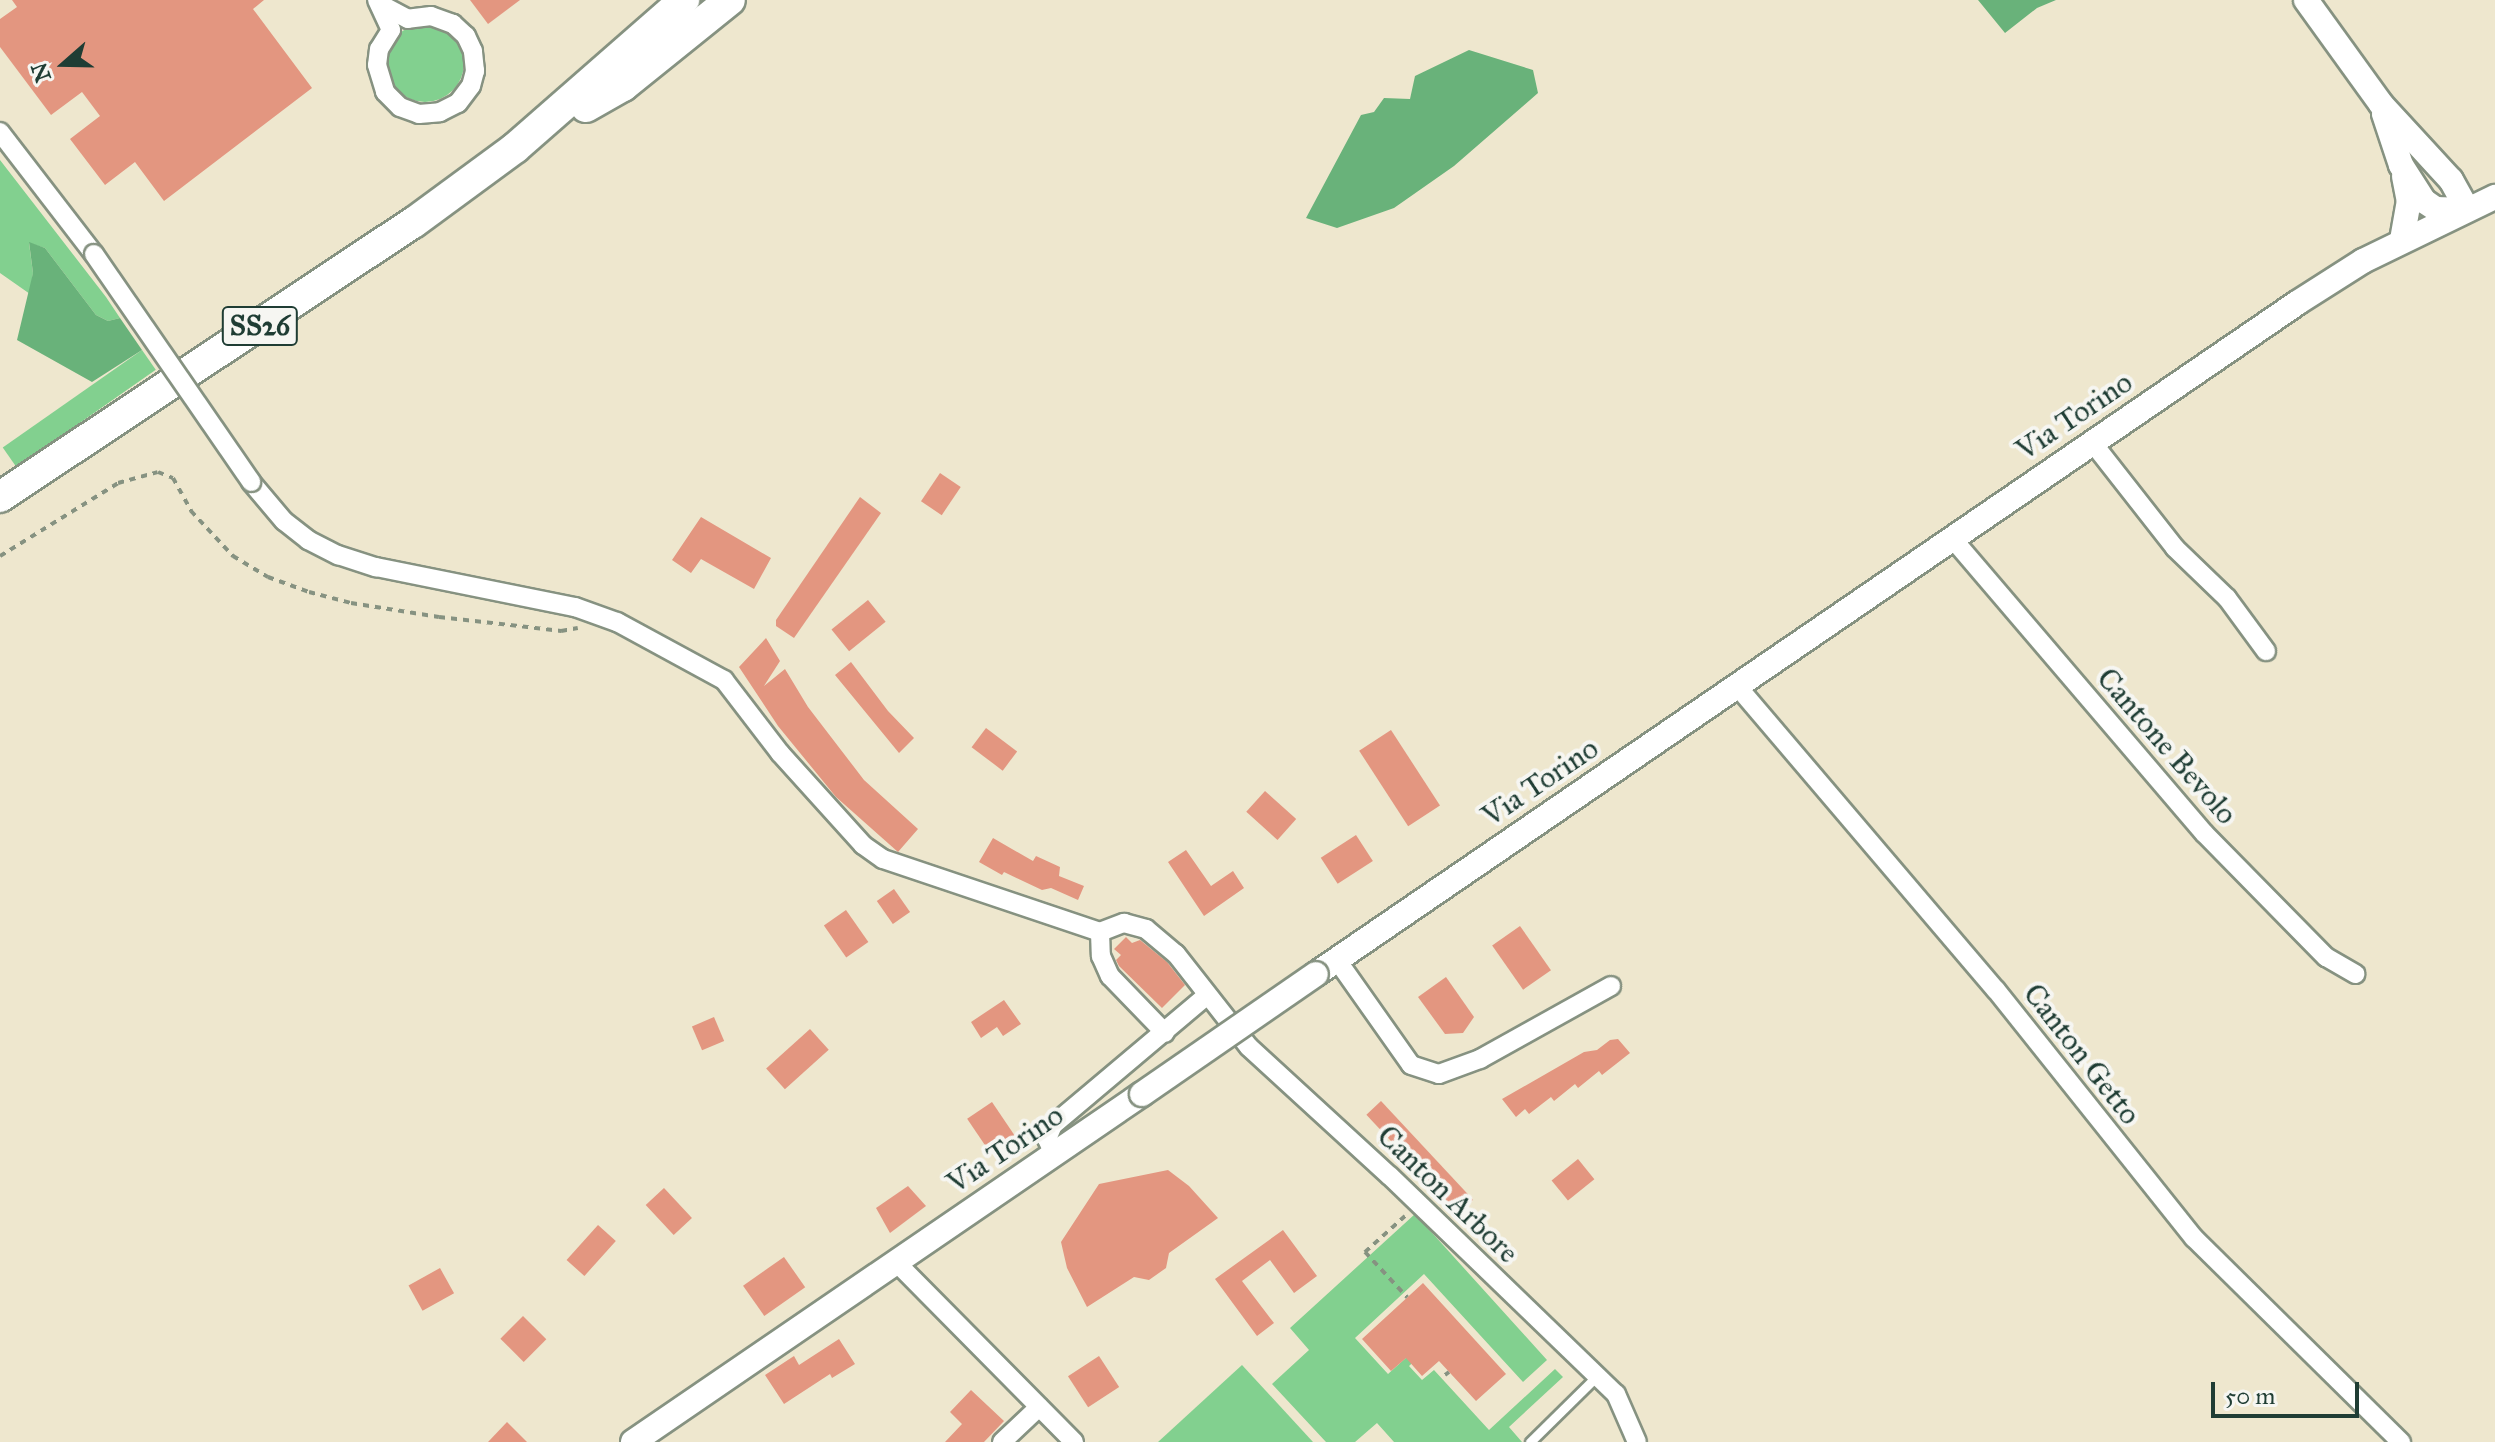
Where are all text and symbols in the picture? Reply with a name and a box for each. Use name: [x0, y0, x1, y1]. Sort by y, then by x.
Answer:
north arrow: [24, 24, 104, 104]
text: N: [25, 59, 57, 86]
road number: SS26: [220, 302, 300, 350]
street label: Via Torino: [2009, 364, 2139, 468]
street label: Cantone Bevolo: [2089, 660, 2245, 832]
street label: Via Torino: [1475, 730, 1605, 834]
street label: Canton Getto: [2016, 976, 2148, 1132]
street label: Via Torino: [940, 1097, 1070, 1201]
street label: Canton Arbore: [1370, 1118, 1526, 1270]
scale bar: [2215, 1366, 2363, 1416]
text: 50 m: [2225, 1381, 2275, 1411]

